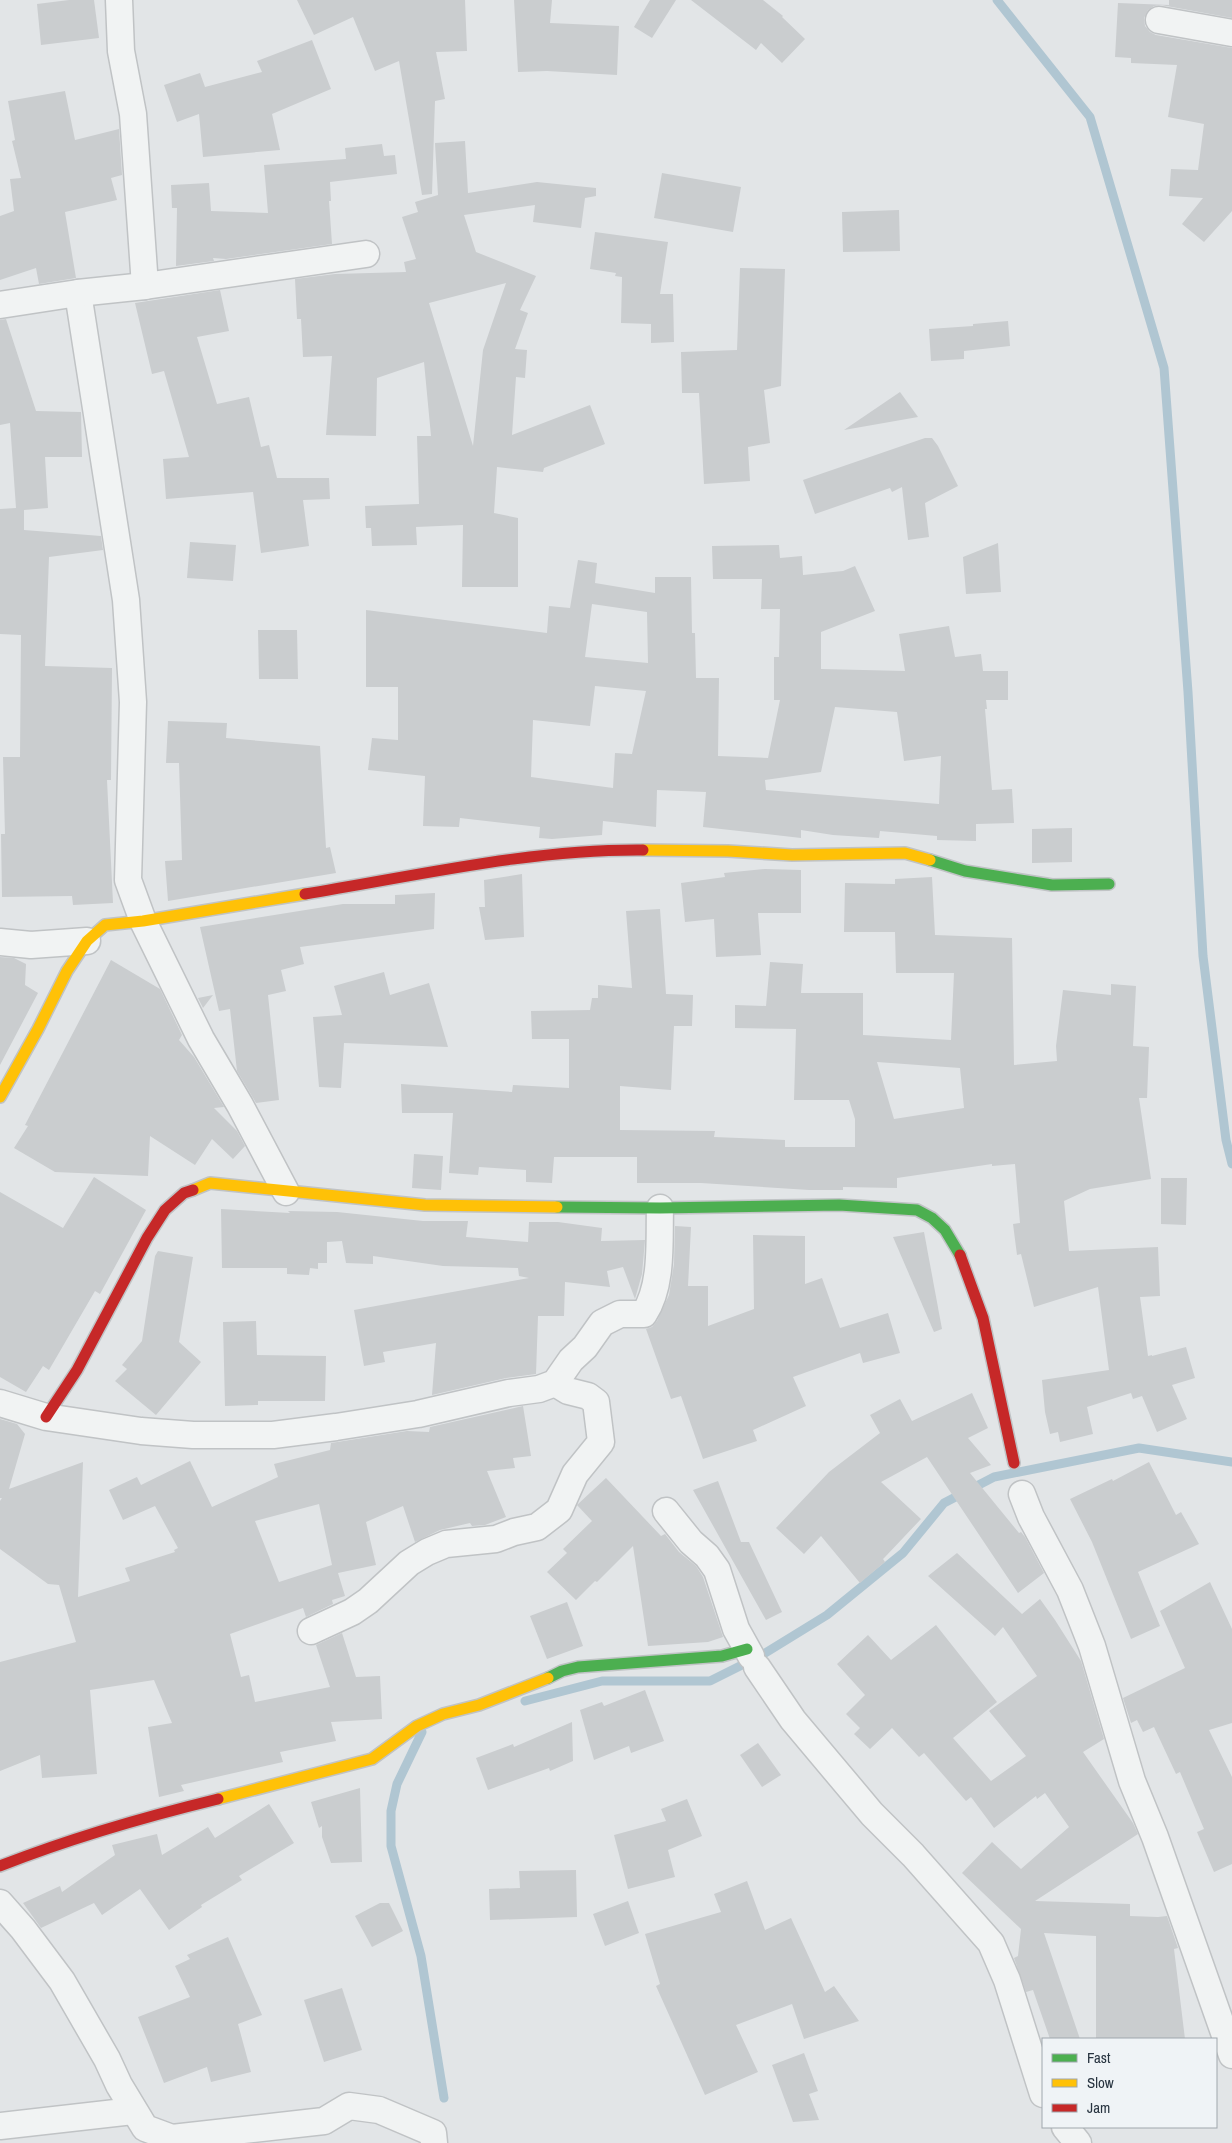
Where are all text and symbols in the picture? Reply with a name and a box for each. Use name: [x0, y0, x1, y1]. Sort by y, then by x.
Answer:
legend: [1042, 2038, 1217, 2128]
text: Fast: [1087, 2047, 1111, 2068]
text: Slow: [1087, 2072, 1114, 2093]
text: Jam: [1087, 2097, 1110, 2118]

